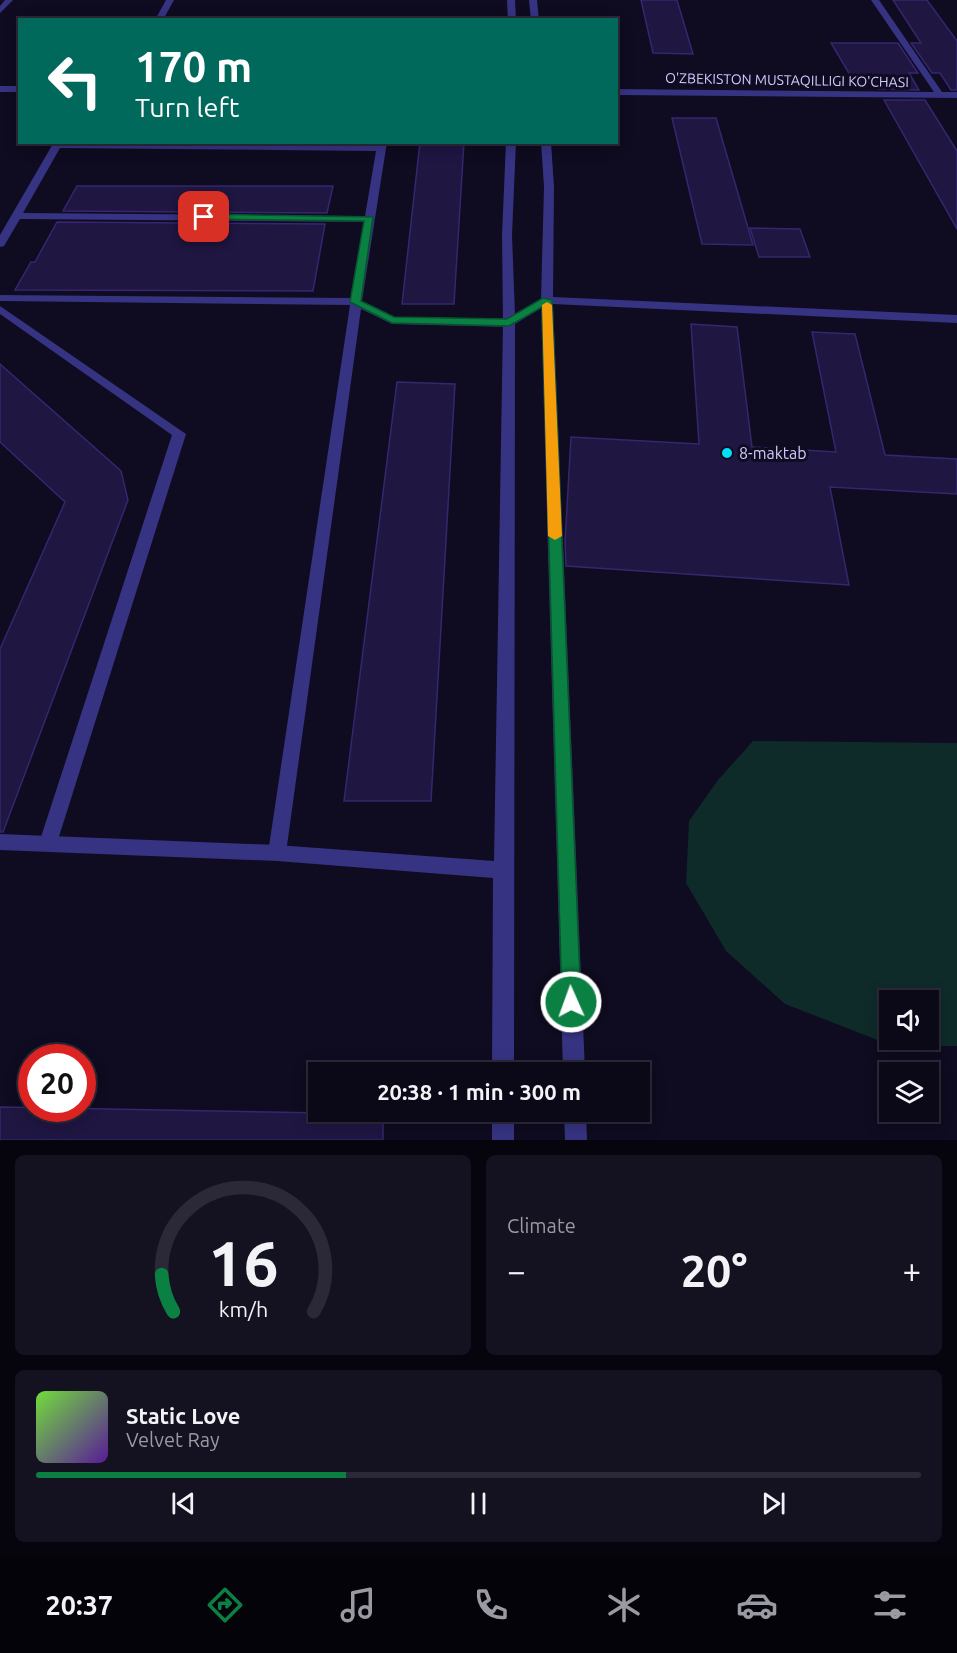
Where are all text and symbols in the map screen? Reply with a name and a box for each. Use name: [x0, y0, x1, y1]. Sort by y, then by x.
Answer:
icon: left: [36, 42, 114, 120]
text: 170 m: [135, 43, 252, 90]
street label: O'ZBEKISTON MUSTAQILLIGI KO'CHASI: [665, 70, 909, 90]
text: Turn left: [135, 92, 239, 122]
pin: [178, 191, 229, 242]
icon: arrive: [187, 200, 220, 233]
place label: 8-maktab: [739, 444, 807, 462]
marker: 8-maktab: [720, 446, 734, 460]
position arrow: [539, 970, 603, 1034]
map controls: [879, 990, 939, 1122]
button: sound: [879, 990, 939, 1050]
speed limit sign: 20: [18, 1044, 96, 1122]
button: layers: [879, 1062, 939, 1122]
text: 20:38 · 1 min · 300 m: [377, 1079, 581, 1104]
text: Climate: [507, 1214, 576, 1237]
text: 16: [208, 1228, 278, 1298]
text: 20°: [681, 1245, 747, 1296]
text: −: [507, 1252, 526, 1289]
text: +: [902, 1252, 921, 1289]
text: km/h: [218, 1297, 268, 1321]
text: Static Love: [126, 1403, 241, 1428]
text: Velvet Ray: [126, 1428, 220, 1451]
icon: previous: [167, 1487, 200, 1520]
icon: pause: [462, 1487, 495, 1520]
icon: next: [757, 1487, 790, 1520]
icon: directions: [204, 1584, 246, 1626]
icon: music: [337, 1584, 379, 1626]
icon: phone: [470, 1584, 512, 1626]
icon: climate: [603, 1584, 645, 1626]
icon: car: [736, 1584, 778, 1626]
icon: filters: [869, 1584, 911, 1626]
text: 20:37: [46, 1590, 113, 1620]

